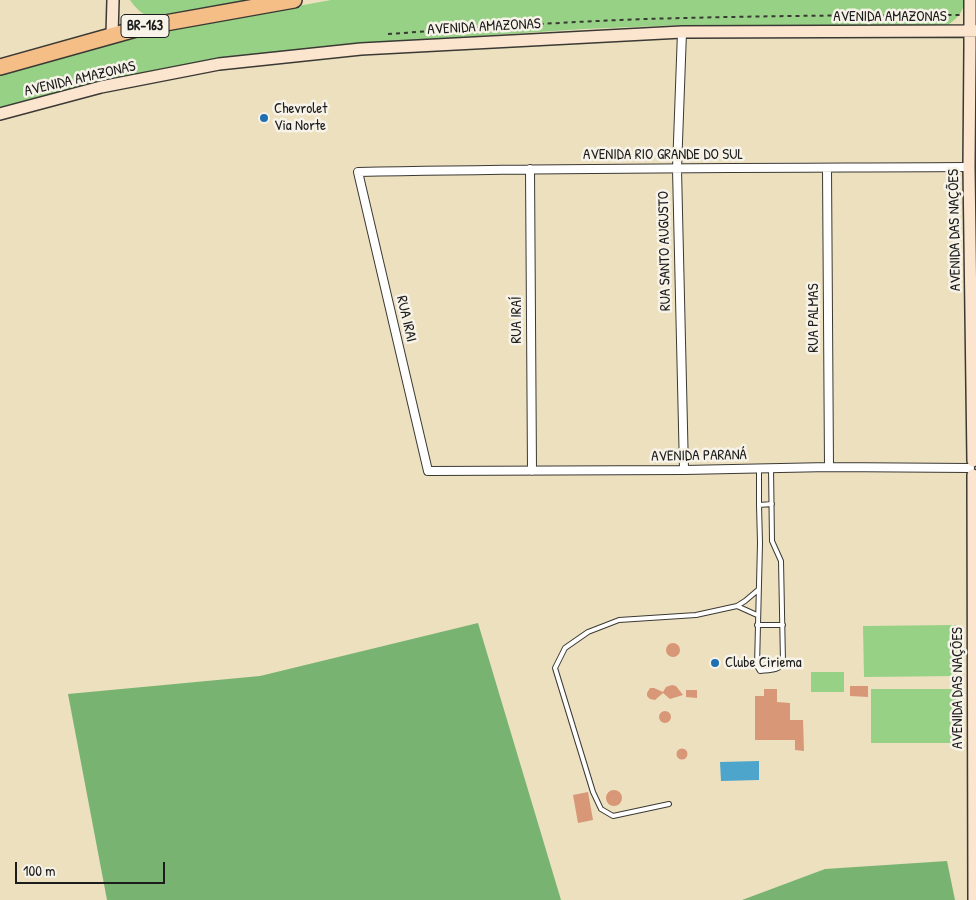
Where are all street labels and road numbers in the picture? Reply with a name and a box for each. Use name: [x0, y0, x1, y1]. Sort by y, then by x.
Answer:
street label: AVENIDA AMAZONAS: [833, 8, 947, 26]
road number: BR-163: [121, 15, 169, 38]
street label: AVENIDA AMAZONAS: [427, 15, 541, 39]
street label: AVENIDA AMAZONAS: [23, 57, 137, 101]
street label: AVENIDA RIO GRANDE DO SUL: [583, 146, 743, 164]
street label: AVENIDA DAS NAÇÕES: [945, 169, 965, 291]
street label: RUA SANTO AUGUSTO: [655, 191, 675, 311]
street label: RUA PALMAS: [805, 283, 823, 353]
street label: RUA IRAI: [392, 294, 420, 344]
street label: RUA IRAÍ: [508, 296, 526, 344]
street label: AVENIDA PARANÁ: [651, 446, 747, 466]
street label: AVENIDA DAS NAÇÕES: [949, 627, 967, 749]

